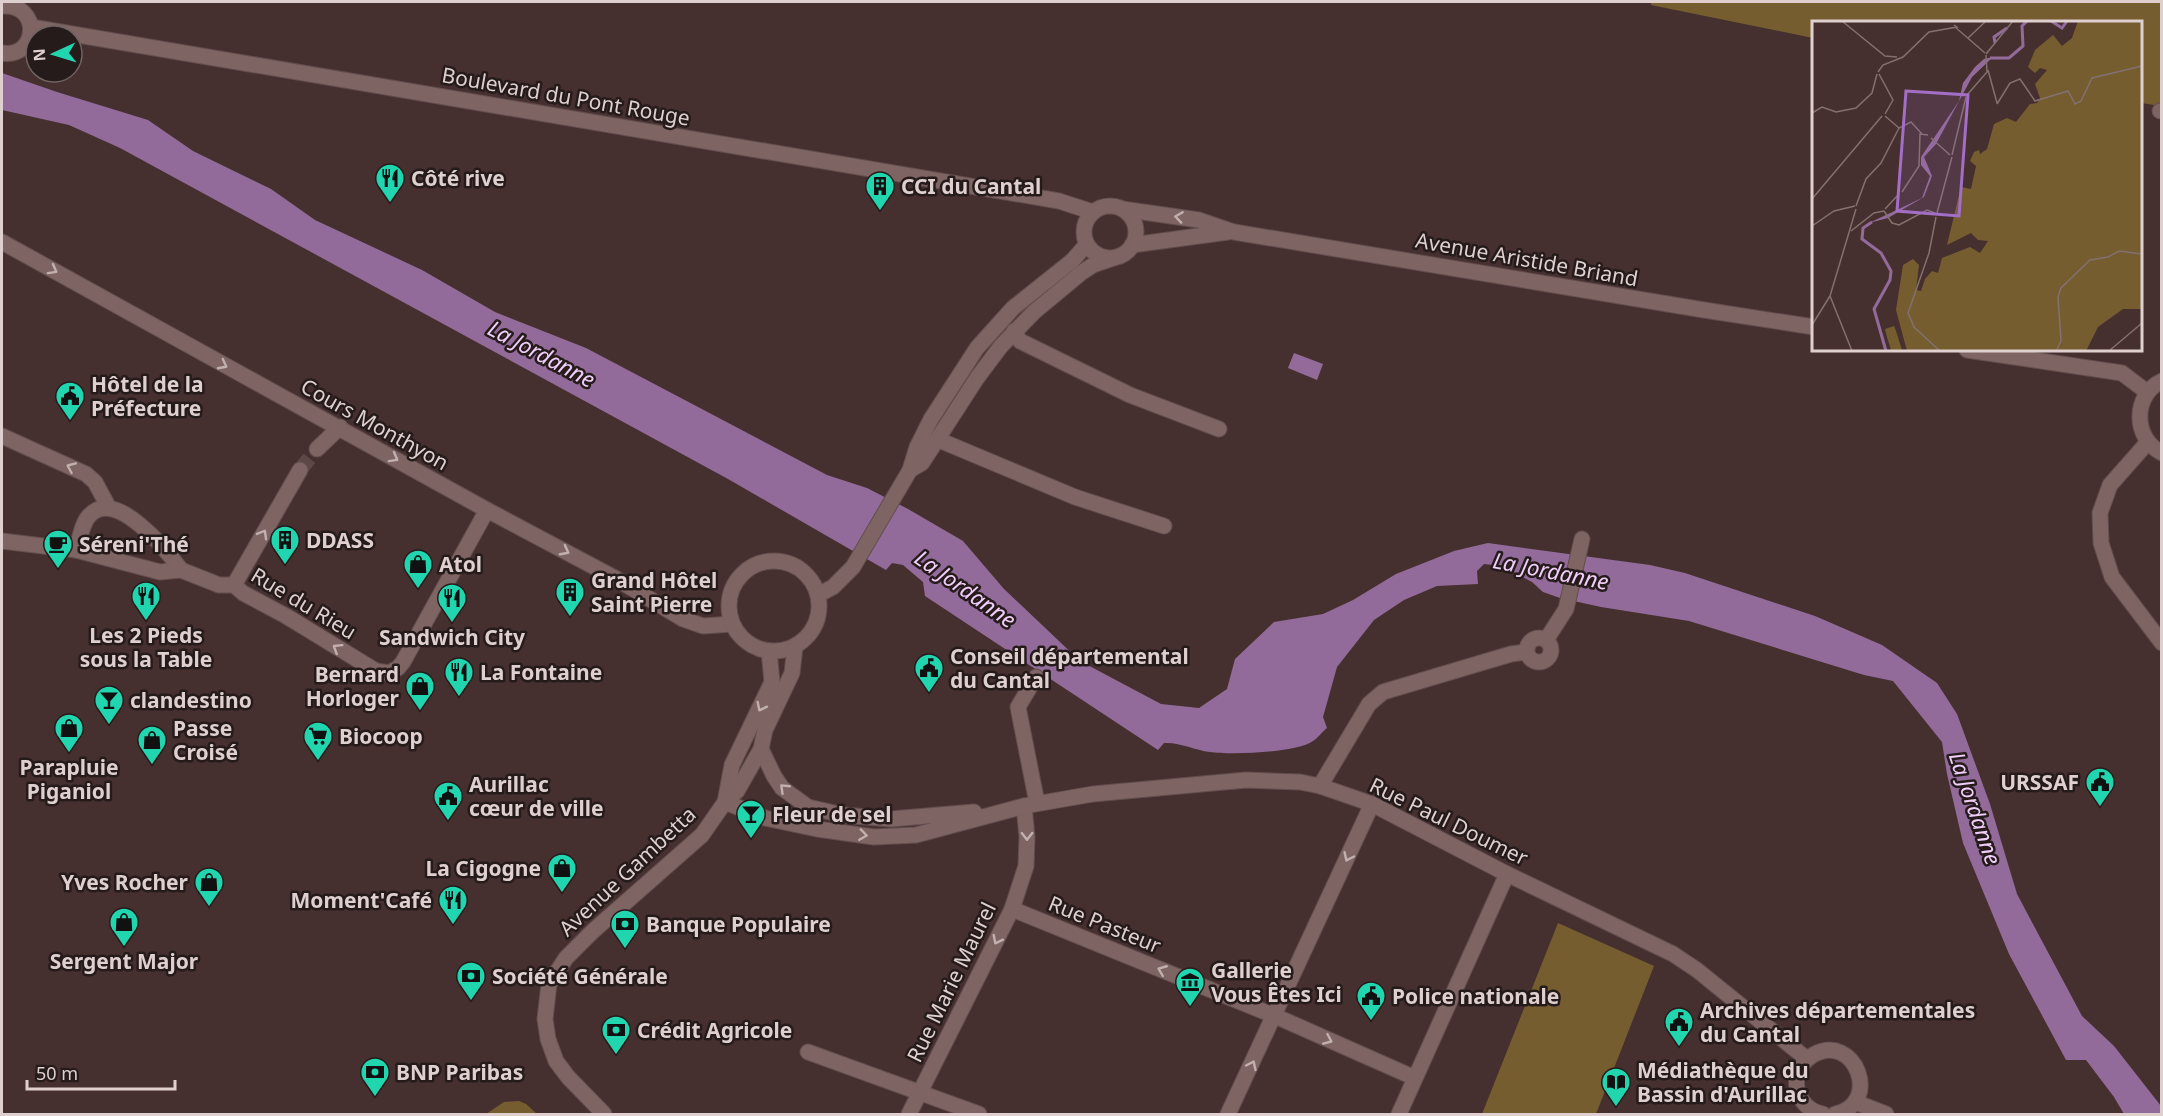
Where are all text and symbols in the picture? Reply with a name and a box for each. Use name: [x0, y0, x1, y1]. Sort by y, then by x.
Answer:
inset map: [1812, 21, 2142, 351]
north arrow: [24, 24, 84, 84]
text: N: [28, 48, 50, 62]
street label: Boulevard du Pont Rouge: [440, 60, 692, 132]
restaurant icon: Côté rive: [374, 162, 406, 204]
place label: Côté rive: [411, 164, 505, 192]
building icon: CCI du Cantal: [864, 170, 896, 212]
place label: CCI du Cantal: [901, 172, 1041, 200]
one-way arrow: [1174, 211, 1184, 223]
street label: Avenue Aristide Briand: [1414, 226, 1640, 292]
one-way arrow: [46, 263, 57, 274]
water label: La Jordanne: [483, 312, 601, 394]
one-way arrow: [217, 358, 227, 369]
place label: Hôtel de la Préfecture: [91, 370, 204, 422]
street label: Cours Monthyon: [296, 372, 454, 476]
public building icon: Hôtel de la Préfecture: [54, 380, 86, 422]
one-way arrow: [388, 451, 398, 462]
one-way arrow: [66, 462, 77, 474]
building icon: DDASS: [269, 524, 301, 566]
place label: DDASS: [306, 526, 374, 554]
cafe icon: Séreni'Thé: [42, 528, 74, 570]
place label: Séreni'Thé: [79, 530, 189, 558]
one-way arrow: [256, 530, 267, 540]
water label: La Jordanne: [909, 542, 1023, 634]
one-way arrow: [559, 544, 570, 555]
water label: La Jordanne: [1491, 544, 1611, 596]
shop icon: Atol: [402, 548, 434, 590]
place label: Atol: [439, 550, 482, 578]
street label: Rue du Rieu: [246, 561, 362, 645]
place label: Grand Hôtel Saint Pierre: [591, 566, 717, 618]
building icon: Grand Hôtel Saint Pierre: [554, 576, 586, 618]
restaurant icon: Les 2 Pieds sous la Table: [130, 580, 162, 622]
restaurant icon: Sandwich City: [436, 582, 468, 624]
place label: Les 2 Pieds sous la Table: [80, 621, 212, 673]
place label: Sandwich City: [379, 623, 525, 651]
place label: Conseil départemental du Cantal: [950, 642, 1189, 694]
one-way arrow: [333, 643, 343, 655]
public building icon: Conseil départemental du Cantal: [913, 652, 945, 694]
restaurant icon: La Fontaine: [443, 656, 475, 698]
place label: La Fontaine: [480, 658, 602, 686]
place label: Bernard Horloger: [306, 660, 400, 712]
shop icon: Bernard Horloger: [404, 670, 436, 712]
bar icon: clandestino: [93, 684, 125, 726]
place label: clandestino: [130, 686, 252, 714]
one-way arrow: [757, 700, 769, 711]
shop icon: Parapluie Piganiol: [53, 712, 85, 754]
place label: Passe Croisé: [173, 714, 238, 766]
supermarket icon: Biocoop: [302, 720, 334, 762]
place label: Biocoop: [339, 722, 423, 750]
shop icon: Passe Croisé: [136, 724, 168, 766]
water label: La Jordanne: [1943, 748, 2009, 868]
place label: Parapluie Piganiol: [19, 753, 119, 805]
public building icon: URSSAF: [2084, 766, 2116, 808]
place label: URSSAF: [2000, 768, 2079, 796]
place label: Aurillac cœur de ville: [469, 770, 603, 822]
street label: Rue Paul Doumer: [1365, 771, 1533, 872]
public building icon: Aurillac cœur de ville: [432, 780, 464, 822]
one-way arrow: [780, 784, 791, 794]
bar icon: Fleur de sel: [735, 798, 767, 840]
street label: Avenue Gambetta: [553, 800, 701, 942]
place label: Fleur de sel: [772, 800, 891, 828]
one-way arrow: [858, 829, 867, 841]
one-way arrow: [1021, 831, 1033, 840]
one-way arrow: [1343, 851, 1355, 862]
shop icon: La Cigogne: [546, 852, 578, 894]
place label: La Cigogne: [426, 854, 541, 882]
shop icon: Yves Rocher: [193, 866, 225, 908]
place label: Yves Rocher: [61, 868, 189, 896]
restaurant icon: Moment'Café: [437, 884, 469, 926]
place label: Moment'Café: [291, 886, 432, 914]
street label: Rue Pasteur: [1045, 889, 1166, 959]
street label: Rue Marie Maurel: [900, 897, 1002, 1067]
shop icon: Sergent Major: [108, 906, 140, 948]
bank icon: Banque Populaire: [609, 908, 641, 950]
place label: Banque Populaire: [646, 910, 831, 938]
one-way arrow: [992, 933, 1004, 944]
place label: Sergent Major: [50, 947, 199, 975]
place label: Gallerie Vous Êtes Ici: [1211, 956, 1342, 1008]
bank icon: Société Générale: [455, 960, 487, 1002]
place label: Société Générale: [492, 962, 668, 990]
one-way arrow: [1157, 965, 1168, 977]
museum icon: Gallerie Vous Êtes Ici: [1174, 966, 1206, 1008]
public building icon: Police nationale: [1355, 980, 1387, 1022]
place label: Police nationale: [1392, 982, 1559, 1010]
place label: Archives départementales du Cantal: [1700, 996, 1975, 1048]
public building icon: Archives départementales du Cantal: [1663, 1006, 1695, 1048]
bank icon: Crédit Agricole: [600, 1014, 632, 1056]
place label: Crédit Agricole: [637, 1016, 792, 1044]
one-way arrow: [1322, 1032, 1333, 1044]
scale bar: [27, 1053, 176, 1091]
bank icon: BNP Paribas: [359, 1056, 391, 1098]
place label: Médiathèque du Bassin d'Aurillac: [1637, 1056, 1809, 1108]
place label: BNP Paribas: [396, 1058, 523, 1086]
text: 50 m: [36, 1061, 78, 1085]
one-way arrow: [1244, 1061, 1256, 1072]
library icon: Médiathèque du Bassin d'Aurillac: [1600, 1066, 1632, 1108]

